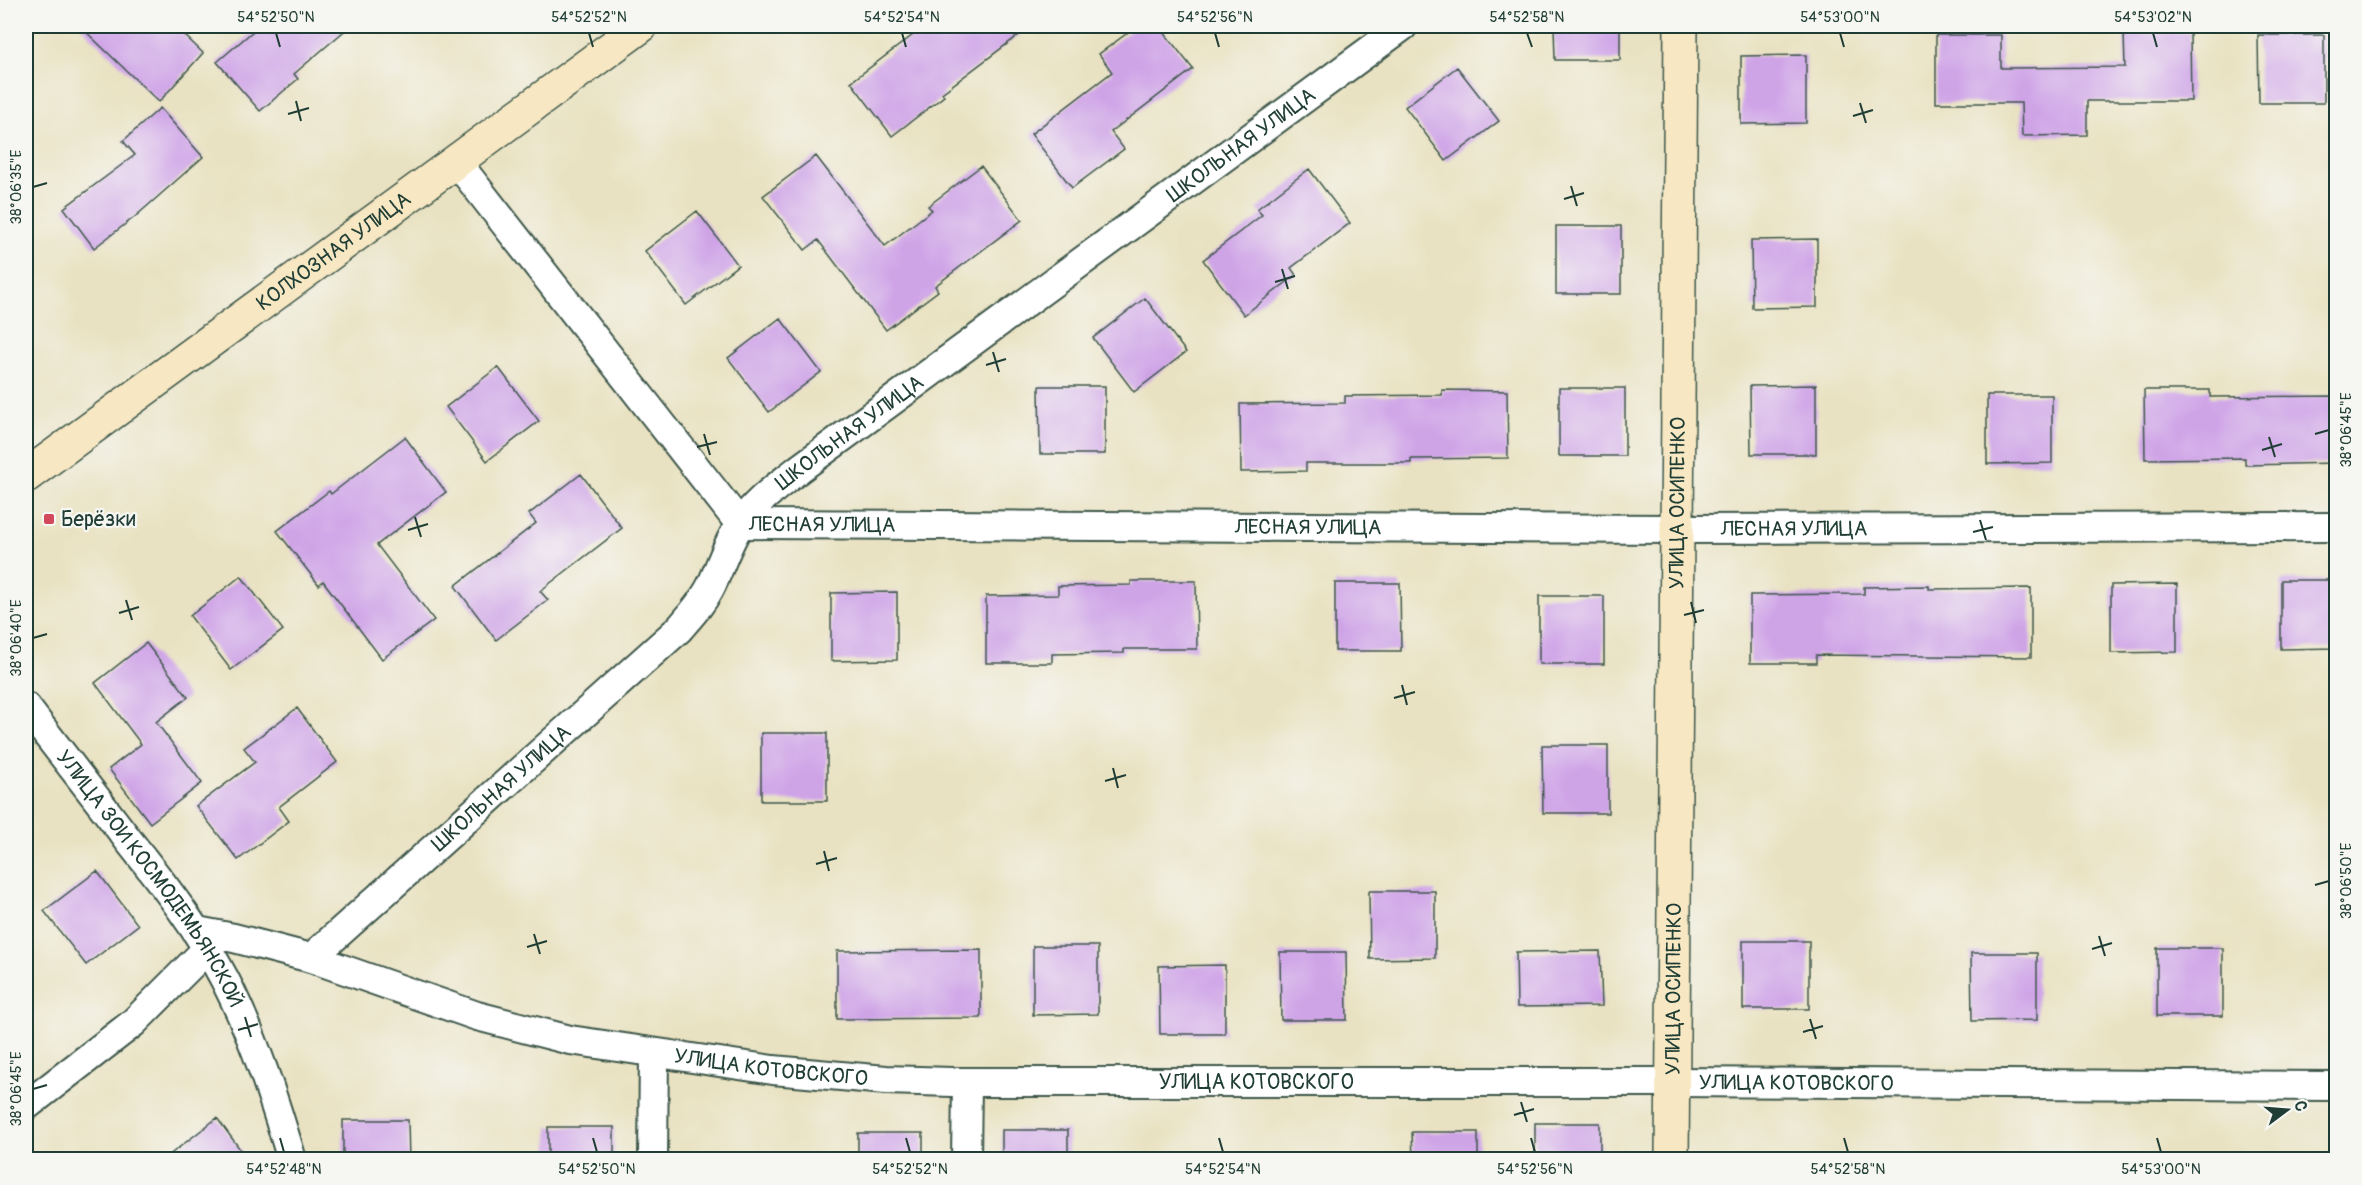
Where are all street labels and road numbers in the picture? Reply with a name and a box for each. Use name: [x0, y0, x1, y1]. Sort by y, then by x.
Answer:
street label: ШКОЛЬНАЯ УЛИЦА: [1162, 82, 1321, 209]
street label: КОЛХОЗНАЯ УЛИЦА: [251, 186, 417, 317]
street label: ШКОЛЬНАЯ УЛИЦА: [770, 369, 929, 496]
street label: УЛИЦА ОСИПЕНКО: [1664, 417, 1692, 589]
street label: ЛЕСНАЯ УЛИЦА: [748, 511, 895, 539]
street label: ЛЕСНАЯ УЛИЦА: [1234, 514, 1381, 541]
street label: ЛЕСНАЯ УЛИЦА: [1720, 515, 1867, 543]
street label: ШКОЛЬНАЯ УЛИЦА: [426, 719, 577, 858]
street label: УЛИЦА ЗОИ КОСМОДЕМЬЯНСКОЙ: [50, 745, 249, 1011]
street label: УЛИЦА ОСИПЕНКО: [1660, 903, 1688, 1075]
street label: УЛИЦА КОТОВСКОГО: [672, 1043, 869, 1092]
street label: УЛИЦА КОТОВСКОГО: [1159, 1069, 1354, 1096]
street label: УЛИЦА КОТОВСКОГО: [1699, 1069, 1894, 1097]

